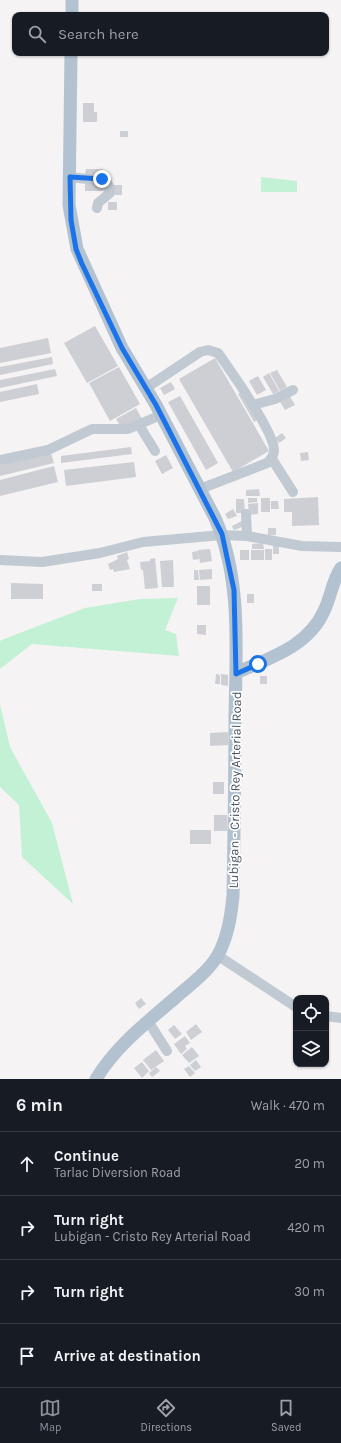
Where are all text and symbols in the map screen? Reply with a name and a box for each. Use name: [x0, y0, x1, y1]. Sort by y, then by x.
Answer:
search box: [12, 12, 329, 56]
icon: search: [26, 23, 48, 45]
text: Search here: [58, 25, 139, 43]
route end: [93, 170, 111, 188]
route start: [249, 655, 267, 673]
street label: Lubigan - Cristo Rey Arterial Road: [226, 691, 244, 889]
map controls: [293, 995, 329, 1067]
button: locate: [293, 995, 329, 1031]
button: layers: [293, 1031, 329, 1067]
text: 6 min: [16, 1095, 63, 1115]
text: Walk · 470 m: [251, 1098, 325, 1113]
text: Continue: [54, 1147, 119, 1165]
icon: ahead: [16, 1153, 38, 1175]
text: 20 m: [295, 1156, 325, 1171]
text: Tarlac Diversion Road: [54, 1165, 181, 1180]
text: Turn right: [54, 1211, 124, 1229]
icon: right: [16, 1217, 38, 1239]
text: 420 m: [287, 1220, 325, 1235]
text: Lubigan - Cristo Rey Arterial Road: [54, 1229, 251, 1244]
icon: right: [16, 1281, 38, 1303]
text: Turn right: [54, 1283, 124, 1301]
text: 30 m: [294, 1284, 325, 1299]
icon: arrive: [16, 1345, 38, 1367]
text: Arrive at destination: [54, 1347, 201, 1365]
tab: Map: [39, 1397, 61, 1434]
tab: Directions: [140, 1397, 192, 1434]
tab: Saved: [271, 1397, 302, 1434]

